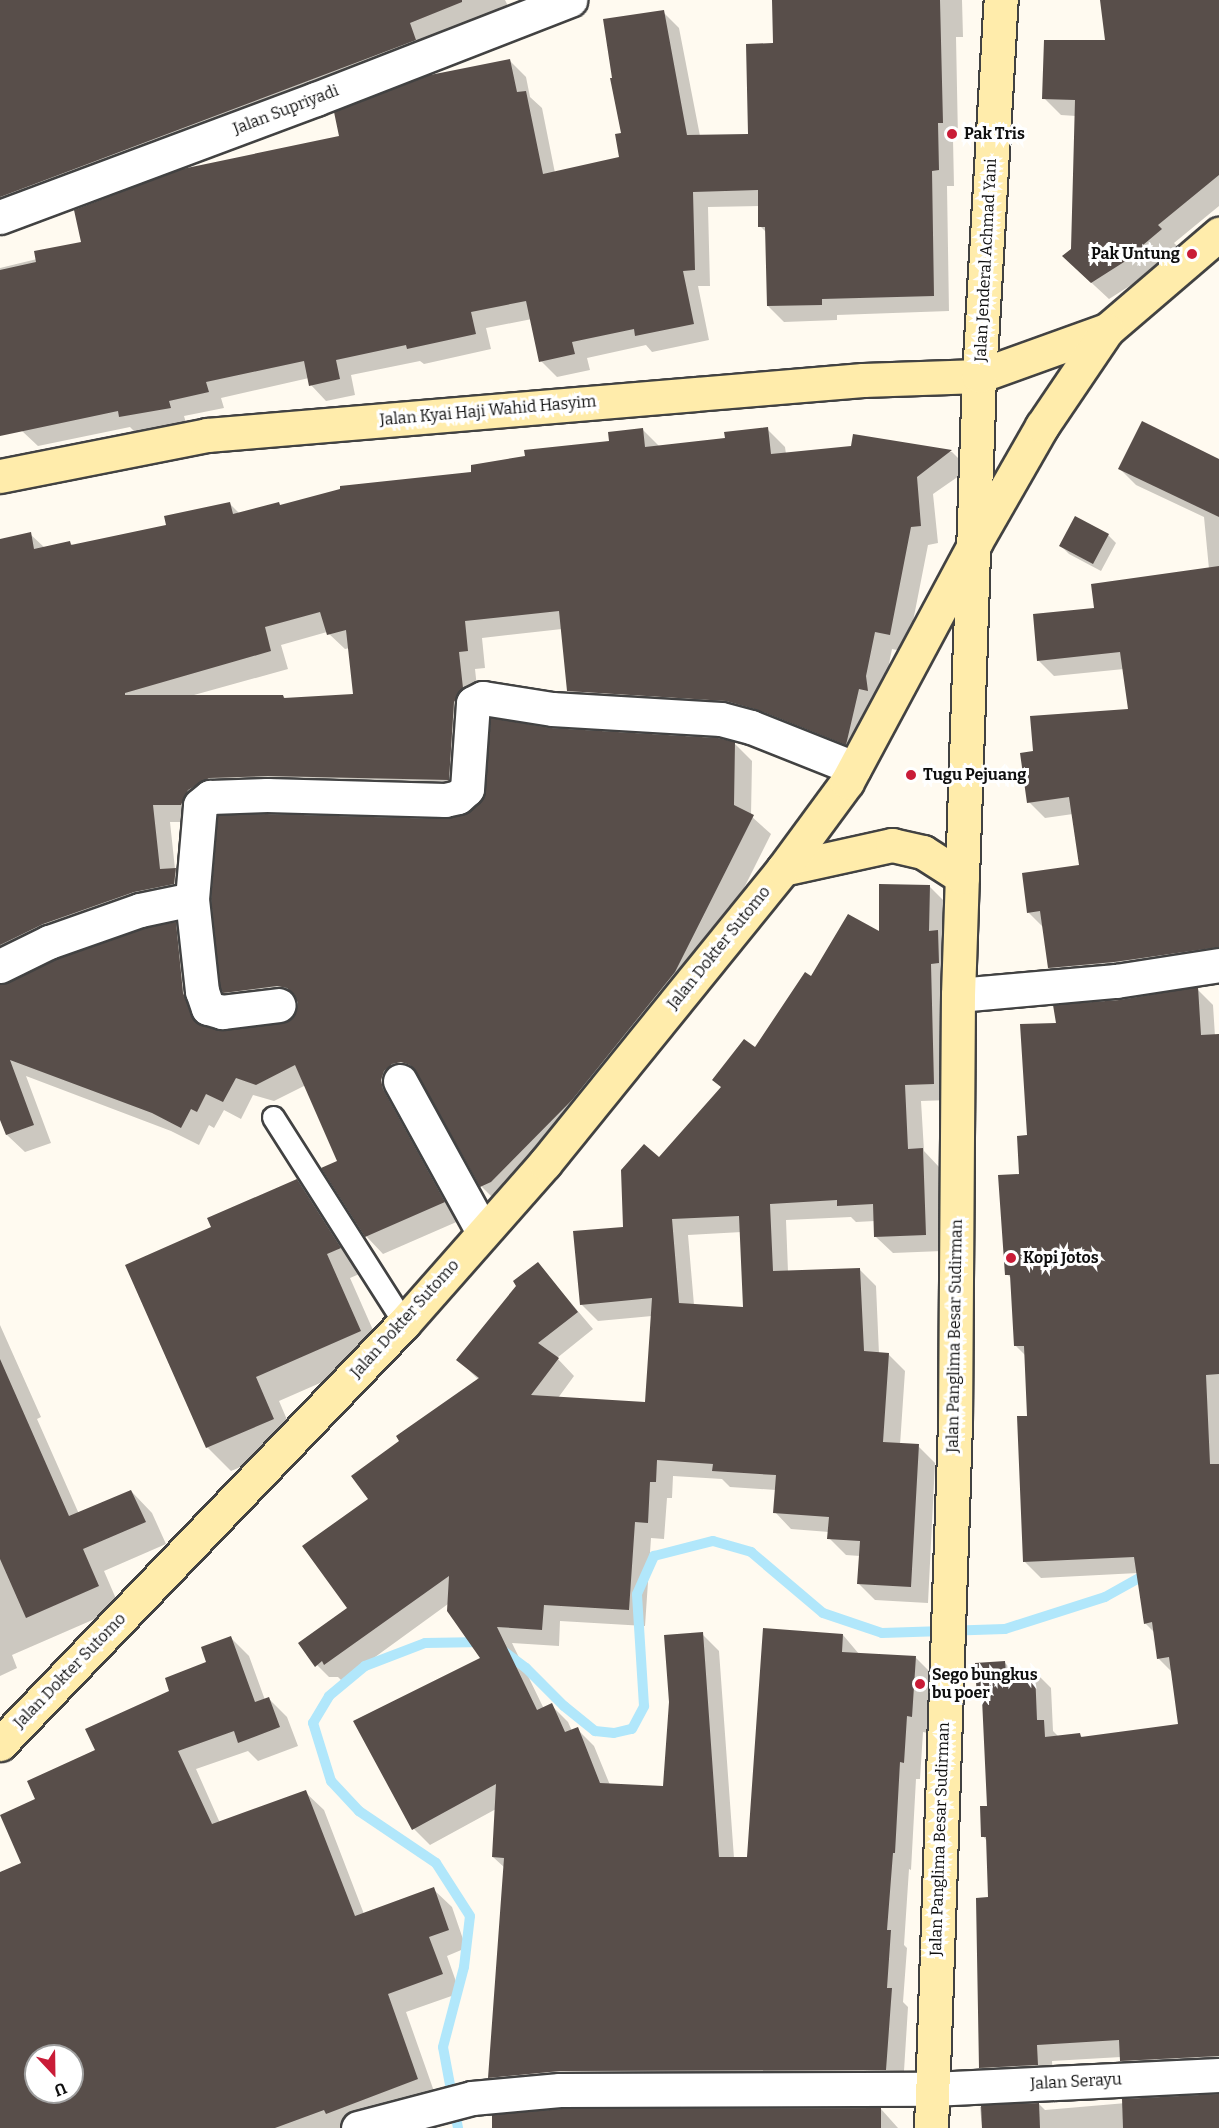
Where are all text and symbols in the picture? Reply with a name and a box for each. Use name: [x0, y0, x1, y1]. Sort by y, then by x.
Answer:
street label: Jalan Supriyadi: [231, 81, 341, 139]
place label: Pak Tris: [964, 124, 1025, 144]
marker: Pak Tris: [945, 127, 959, 141]
street label: Jalan Jenderal Achmad Yani: [971, 158, 1001, 362]
place label: Pak Untung: [1091, 244, 1180, 264]
marker: Pak Untung: [1185, 247, 1199, 261]
street label: Jalan Kyai Haji Wahid Hasyim: [379, 392, 597, 430]
place label: Tugu Pejuang: [923, 765, 1026, 785]
marker: Tugu Pejuang: [904, 768, 918, 782]
street label: Jalan Dokter Sutomo: [664, 883, 774, 1013]
street label: Jalan Panglima Besar Sudirman: [943, 1219, 967, 1453]
place label: Kopi Jotos: [1023, 1248, 1099, 1268]
marker: Kopi Jotos: [1004, 1251, 1018, 1265]
street label: Jalan Dokter Sutomo: [347, 1256, 463, 1382]
street label: Jalan Dokter Sutomo: [10, 1609, 130, 1733]
place label: Sego bungkus bu poer: [932, 1665, 1038, 1703]
marker: Sego bungkus bu poer: [913, 1677, 927, 1691]
street label: Jalan Panglima Besar Sudirman: [926, 1722, 954, 1956]
north arrow: [24, 2044, 84, 2104]
street label: Jalan Serayu: [1030, 2070, 1122, 2094]
text: U: [51, 2078, 69, 2100]

